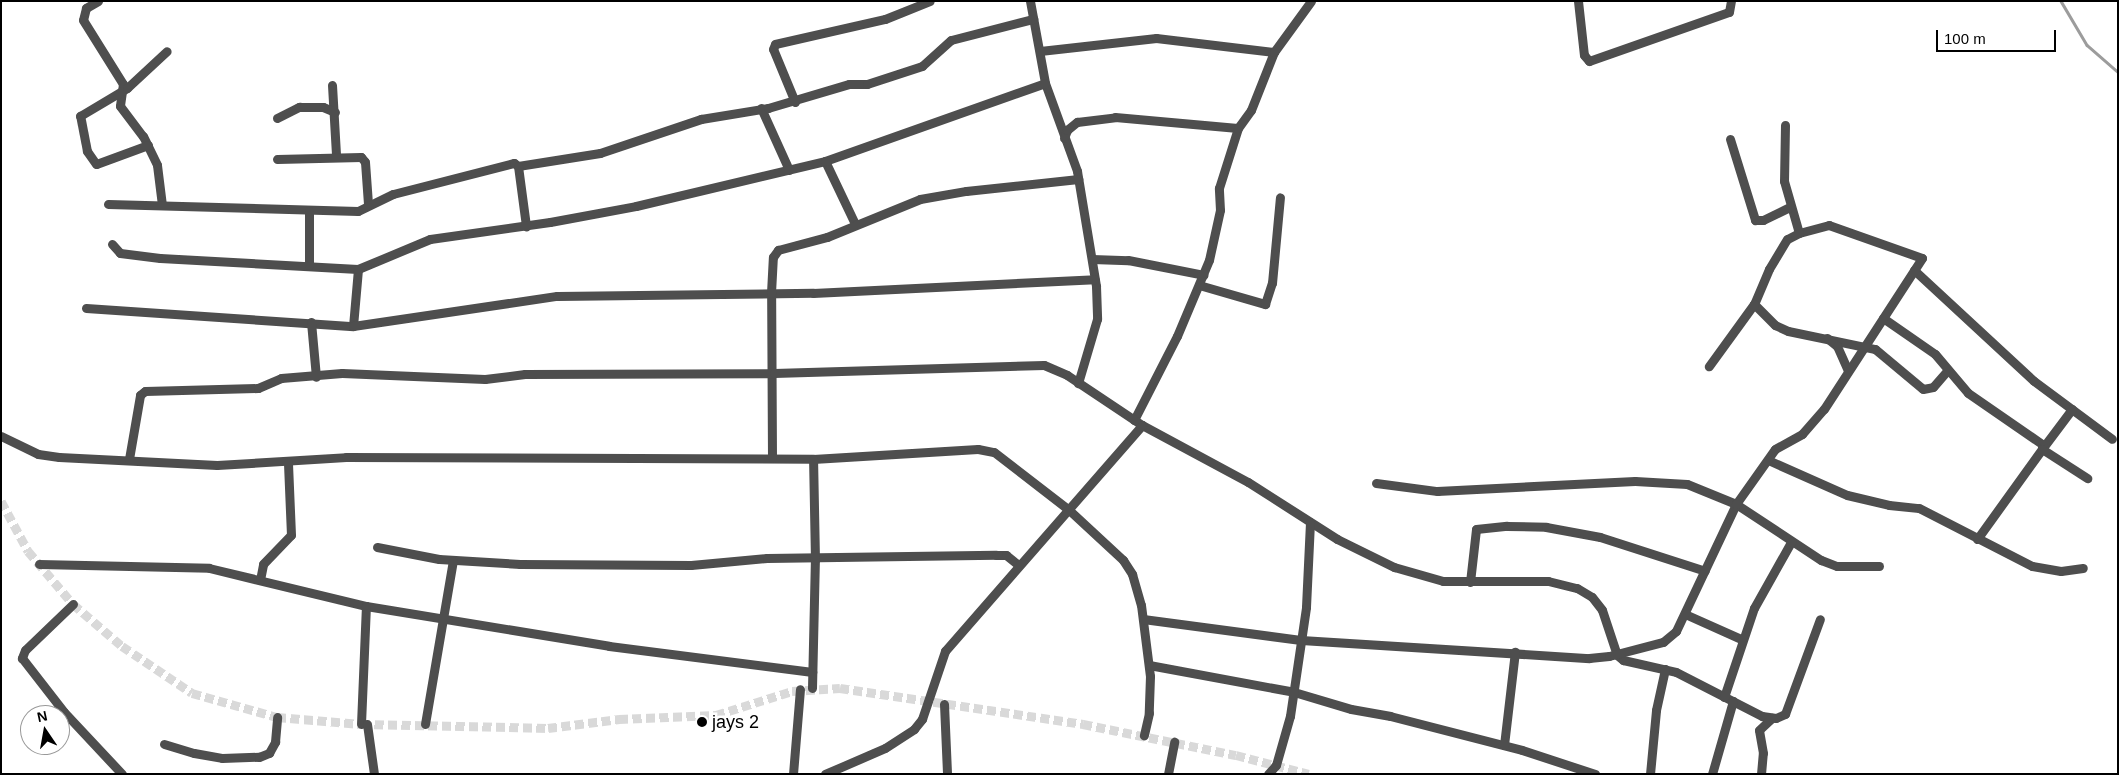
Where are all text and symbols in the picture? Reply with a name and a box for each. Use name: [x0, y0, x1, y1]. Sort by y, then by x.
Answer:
scale bar: [1939, 20, 2059, 52]
text: 100 m: [1944, 30, 1986, 47]
north arrow: [20, 705, 70, 755]
text: N: [35, 707, 49, 725]
place label: jays 2: [712, 711, 759, 733]
marker: jays 2: [696, 716, 708, 728]

